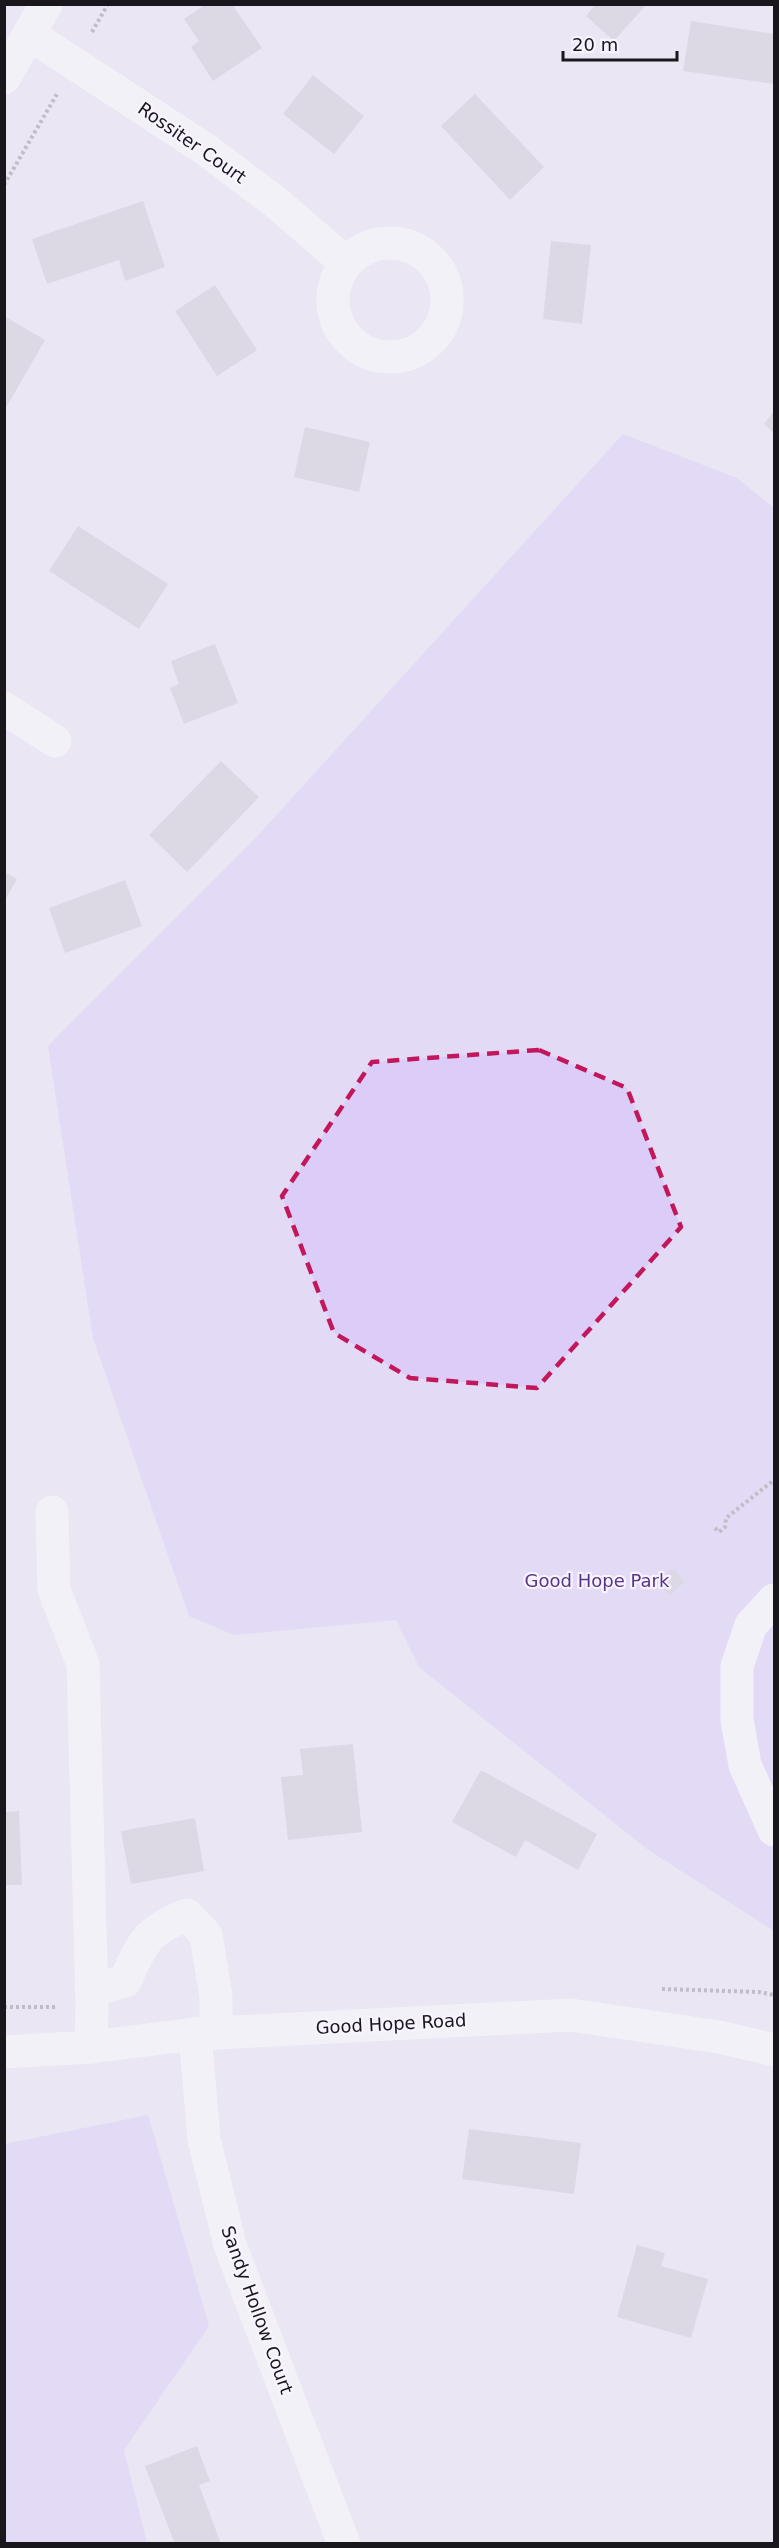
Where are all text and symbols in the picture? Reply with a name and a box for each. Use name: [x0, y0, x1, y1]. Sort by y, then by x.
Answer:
scale bar: [563, 24, 677, 62]
text: 20 m: [572, 34, 618, 55]
street label: Rossiter Court: [134, 98, 250, 188]
park label: Good Hope Park: [525, 1570, 670, 1591]
street label: Good Hope Road: [315, 2009, 467, 2038]
street label: Sandy Hollow Court: [217, 2223, 298, 2397]

